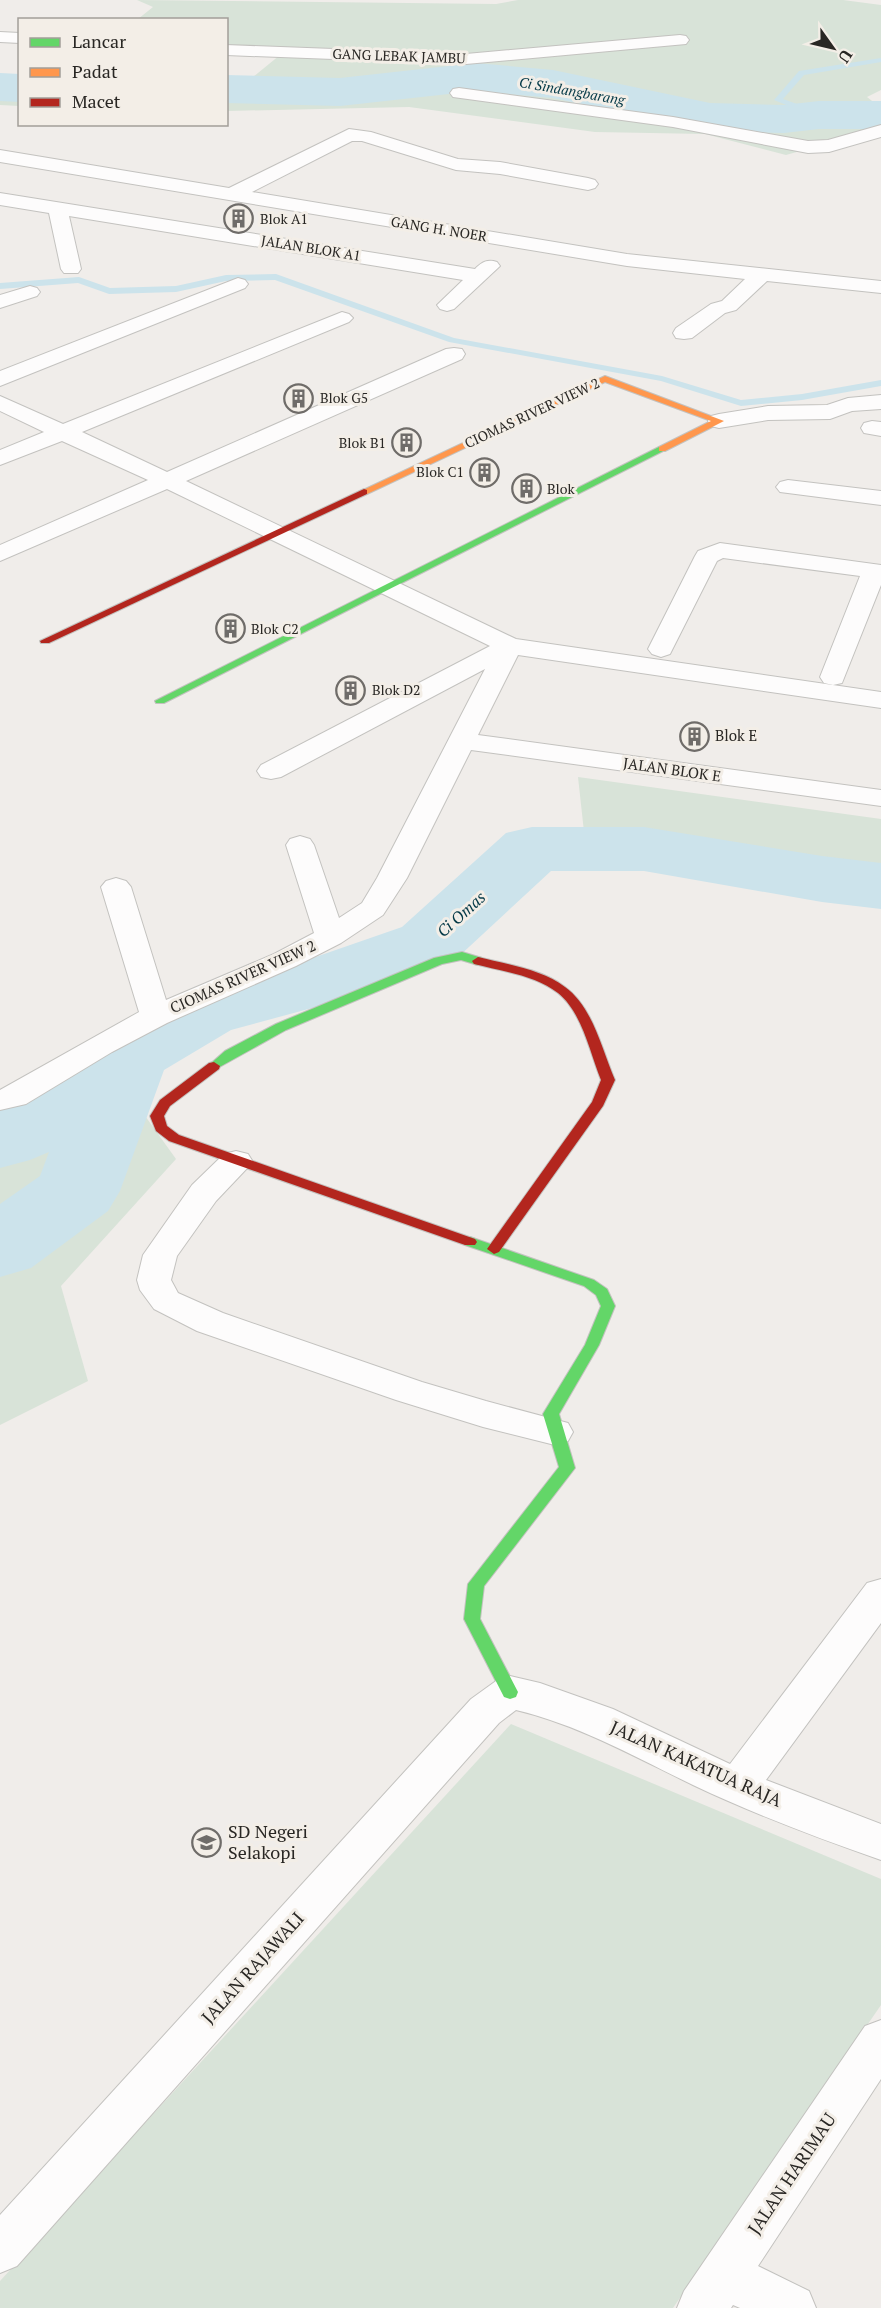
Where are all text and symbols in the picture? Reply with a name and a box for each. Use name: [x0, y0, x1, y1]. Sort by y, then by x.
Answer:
legend: [18, 18, 228, 126]
north arrow: [803, 18, 863, 78]
text: Lancar: [72, 29, 126, 53]
street label: GANG LEBAK JAMBU: [332, 44, 467, 67]
text: U: [833, 45, 858, 68]
text: Padat: [72, 59, 118, 83]
water label: Ci Sindangbarang: [518, 72, 628, 109]
text: Macet: [72, 89, 121, 113]
building icon: Blok A1: [223, 203, 255, 235]
place label: Blok A1: [260, 209, 308, 228]
street label: GANG H. NOER: [390, 212, 489, 245]
street label: JALAN BLOK A1: [260, 230, 362, 265]
street label: CIOMAS RIVER VIEW 2: [461, 373, 602, 452]
building icon: Blok G5: [283, 382, 315, 414]
place label: Blok G5: [320, 388, 368, 407]
building icon: Blok B1: [391, 427, 423, 459]
place label: Blok B1: [339, 433, 386, 452]
building icon: Blok C1: [469, 456, 501, 488]
place label: Blok C1: [416, 462, 464, 481]
building icon: Blok: [510, 473, 542, 505]
place label: Blok: [547, 479, 576, 498]
building icon: Blok C2: [214, 613, 246, 645]
place label: Blok C2: [251, 619, 299, 638]
building icon: Blok D2: [335, 674, 367, 706]
place label: Blok D2: [372, 680, 421, 699]
building icon: Blok E: [678, 720, 710, 752]
place label: Blok E: [715, 725, 757, 745]
street label: JALAN BLOK E: [622, 752, 722, 786]
water label: Ci Omas: [432, 886, 490, 942]
street label: CIOMAS RIVER VIEW 2: [167, 935, 319, 1017]
street label: JALAN KAKATUA RAJA: [607, 1714, 787, 1812]
place label: SD Negeri Selakopi: [228, 1819, 308, 1864]
school or university icon: SD Negeri Selakopi: [191, 1826, 223, 1858]
street label: JALAN RAJAWALI: [196, 1906, 309, 2028]
street label: JALAN HARIMAU: [742, 2108, 841, 2239]

